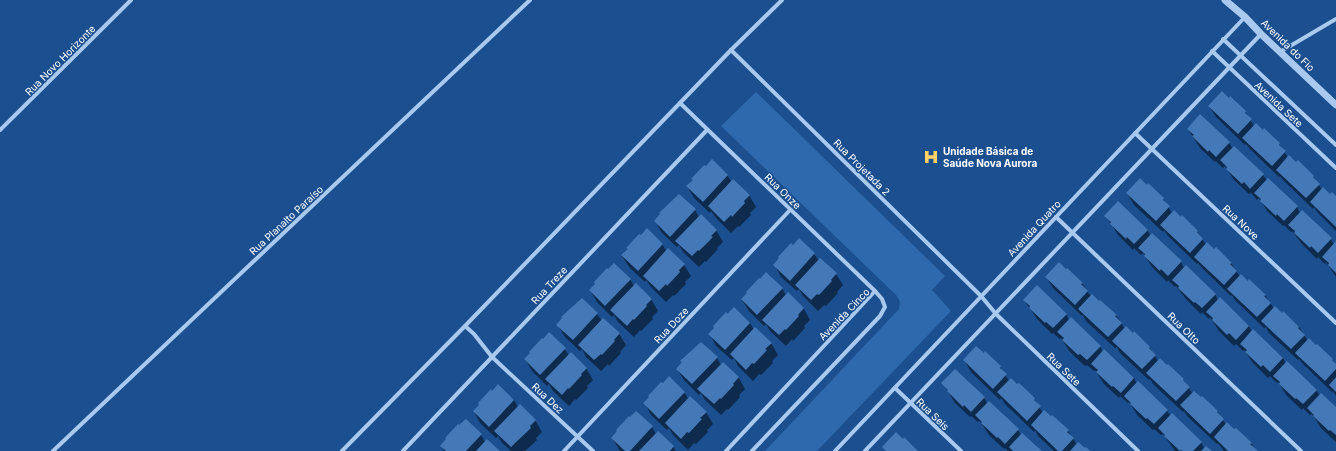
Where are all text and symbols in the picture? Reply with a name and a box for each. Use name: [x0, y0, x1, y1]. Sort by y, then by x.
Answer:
street label: Avenida do Fio: [1259, 17, 1317, 73]
street label: Rua Novo Horizonte: [22, 22, 98, 98]
street label: Avenida Sete: [1252, 79, 1306, 130]
street label: Rua Projetada 2: [831, 136, 893, 198]
place label: Unidade Básica de Saúde Nova Aurora: [943, 145, 1037, 169]
hospital icon: Unidade Básica de Saúde Nova Aurora: [922, 148, 940, 166]
street label: Rua Onze: [762, 171, 804, 211]
street label: Rua Planalto Paraíso: [247, 183, 325, 257]
street label: Avenida Quatro: [1005, 197, 1063, 259]
street label: Rua Nove: [1220, 202, 1262, 242]
street label: Rua Treze: [529, 264, 570, 306]
street label: Avenida Cinco: [816, 285, 872, 343]
street label: Rua Doze: [651, 304, 691, 346]
street label: Rua OIto: [1165, 310, 1203, 346]
street label: Rua Sete: [1045, 350, 1083, 388]
street label: Rua Dez: [530, 380, 566, 416]
street label: Rua Seis: [914, 396, 952, 432]

